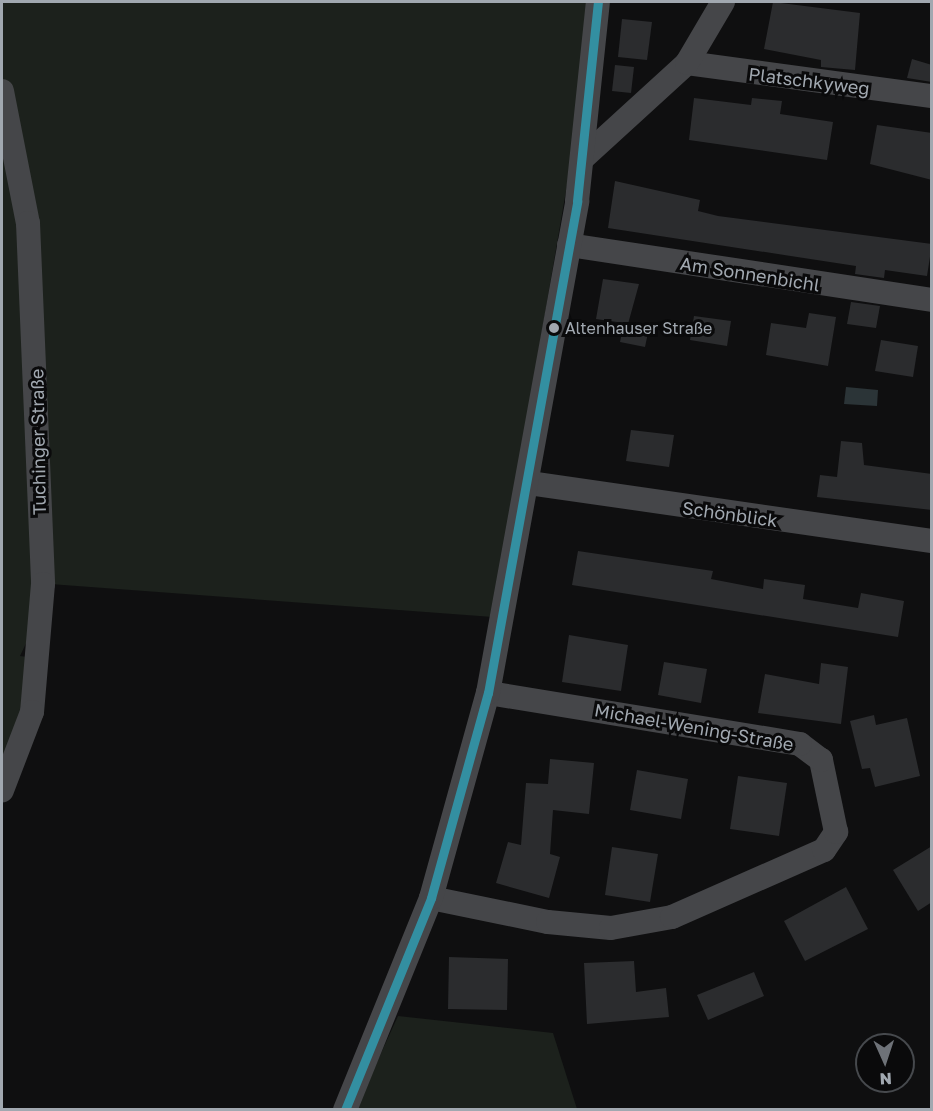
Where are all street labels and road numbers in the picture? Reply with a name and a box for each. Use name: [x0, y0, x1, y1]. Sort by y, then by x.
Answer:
street label: Platschkyweg: [747, 63, 871, 99]
street label: Am Sonnenbichl: [679, 252, 821, 296]
street label: Tuchinger Straße: [26, 369, 50, 515]
street label: Schönblick: [681, 497, 779, 531]
street label: Michael-Wening-Straße: [593, 699, 795, 755]

